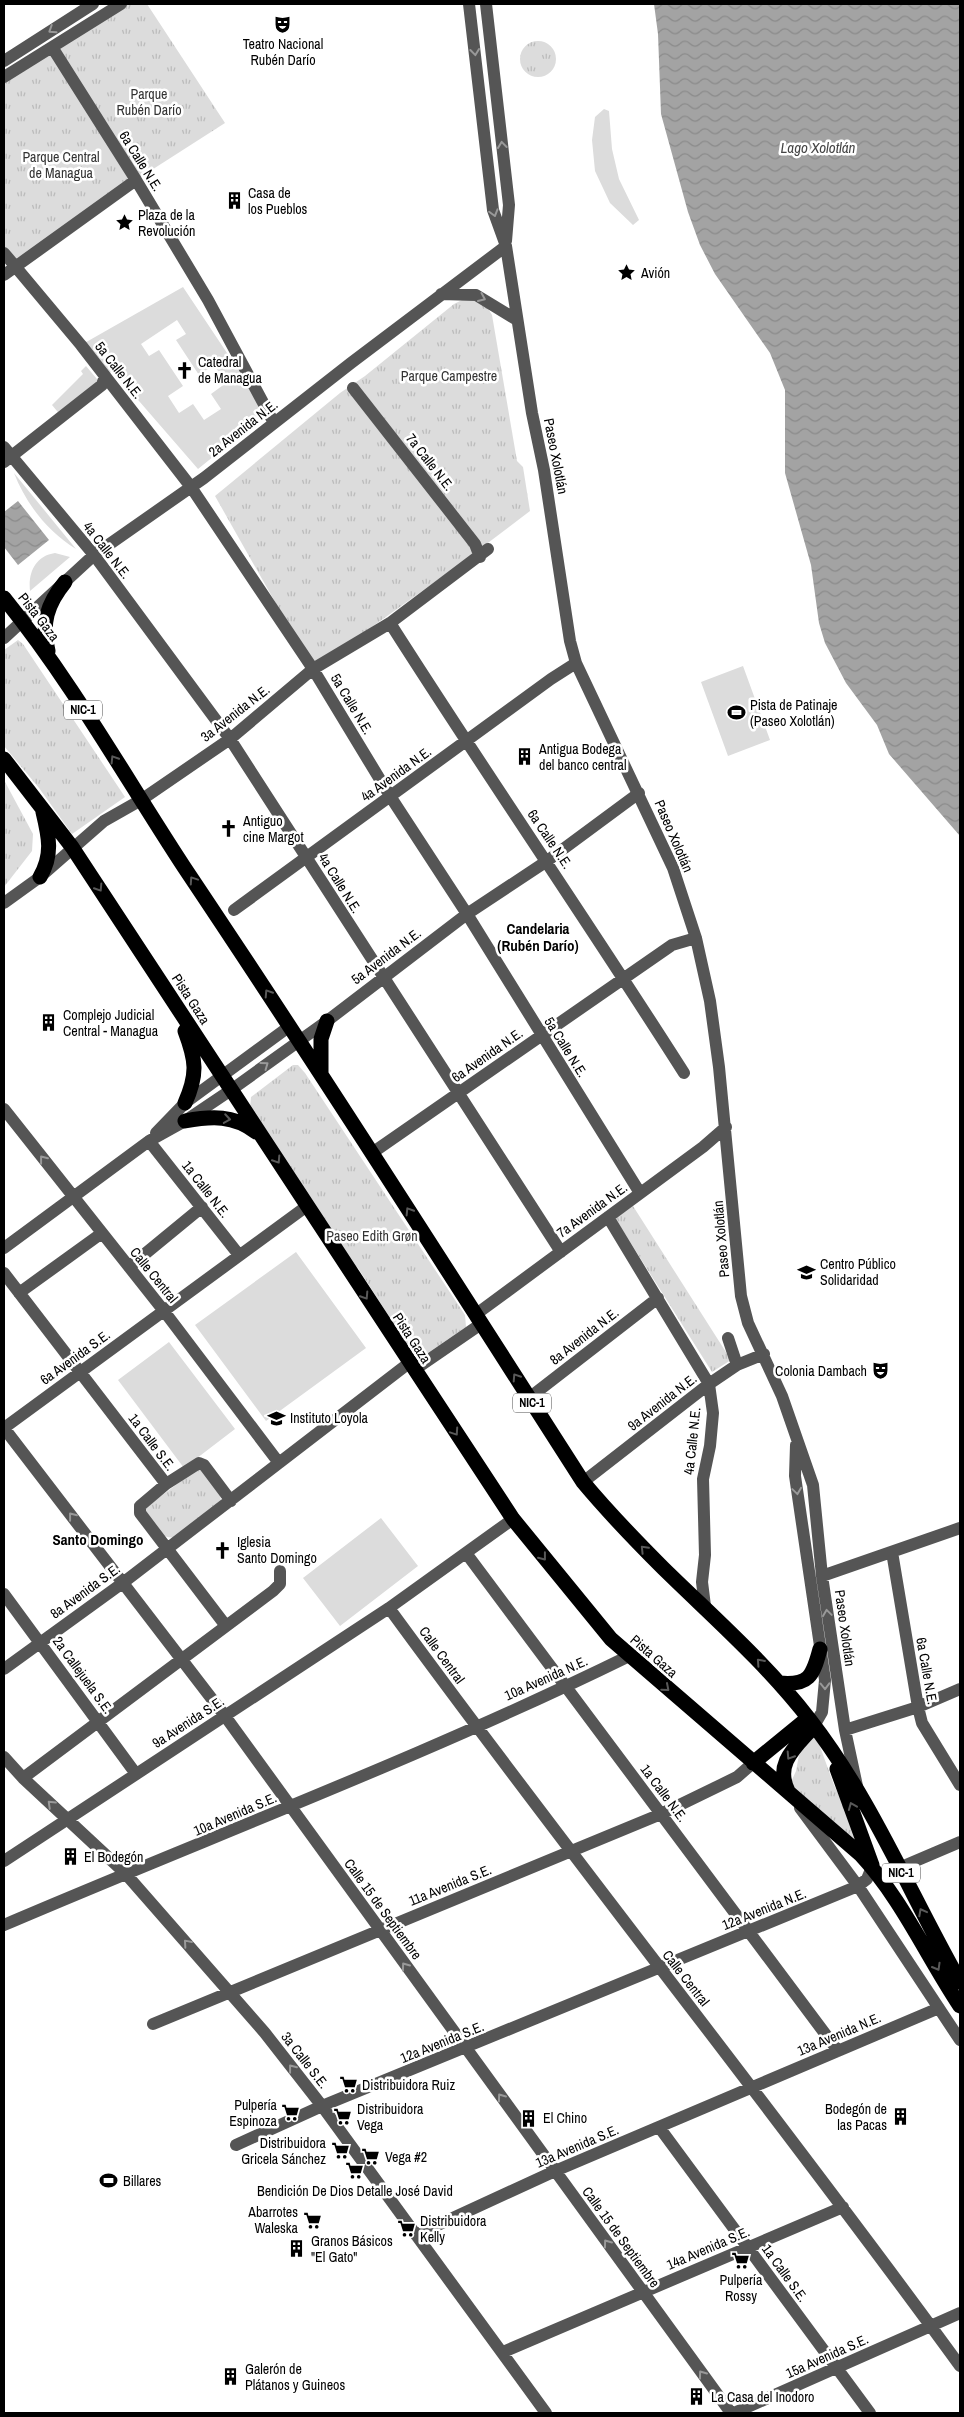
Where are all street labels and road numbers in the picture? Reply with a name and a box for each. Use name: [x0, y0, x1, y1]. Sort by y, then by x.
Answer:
street label: 6a Calle N.E.: [115, 128, 167, 194]
street label: 5a Calle N.E.: [91, 338, 147, 402]
street label: 2a Avenida N.E.: [205, 395, 281, 461]
street label: Paseo Xolotlán: [540, 417, 572, 495]
street label: 7a Calle N.E.: [402, 430, 458, 494]
street label: 4a Calle N.E.: [79, 518, 135, 582]
street label: Pista Gaza: [14, 589, 64, 645]
street label: 5a Calle N.E.: [327, 670, 377, 738]
street label: 3a Avenida N.E.: [197, 680, 273, 746]
road number: NIC-1: [64, 700, 102, 720]
street label: 4a Avenida N.E.: [357, 742, 435, 806]
street label: Paseo Xolotlán: [651, 797, 697, 875]
street label: 6a Calle N.E.: [524, 806, 576, 872]
street label: 4a Calle N.E.: [314, 850, 366, 916]
street label: 5a Avenida N.E.: [348, 924, 424, 988]
street label: Pista Gaza: [168, 970, 214, 1028]
street label: 5a Calle N.E.: [540, 1014, 592, 1080]
street label: 6a Avenida N.E.: [448, 1024, 526, 1086]
street label: 1a Calle N.E.: [178, 1157, 234, 1221]
street label: 7a Avenida N.E.: [553, 1178, 631, 1242]
street label: Paseo Xolotlán: [709, 1200, 733, 1278]
street label: Calle Central: [126, 1244, 182, 1306]
street label: 8a Avenida N.E.: [546, 1303, 622, 1369]
street label: Pista Gaza: [389, 1309, 435, 1367]
street label: 6a Avenida S.E.: [36, 1326, 114, 1388]
street label: 9a Avenida N.E.: [624, 1369, 700, 1435]
road number: NIC-1: [513, 1394, 551, 1412]
street label: 4a Calle N.E.: [680, 1406, 704, 1476]
street label: 1a Calle S.E.: [125, 1410, 179, 1474]
street label: 8a Avenida S.E.: [46, 1560, 124, 1622]
street label: Paseo Xolotlán: [831, 1589, 859, 1667]
street label: Calle Central: [415, 1623, 469, 1687]
street label: Pista Gaza: [627, 1631, 682, 1682]
street label: 2a Callejuela S.E.: [49, 1633, 117, 1717]
street label: 6a Calle N.E.: [912, 1636, 942, 1706]
street label: 10a Avenida N.E.: [502, 1652, 590, 1704]
street label: 9a Avenida S.E.: [149, 1692, 227, 1752]
street label: 1a Calle N.E.: [636, 1761, 692, 1825]
street label: 10a Avenida S.E.: [191, 1788, 279, 1840]
street label: Calle 15 de Septiembre: [340, 1855, 426, 1963]
street label: 11a Avenida S.E.: [406, 1860, 494, 1910]
road number: NIC-1: [882, 1864, 920, 1882]
street label: 12a Avenida N.E.: [719, 1884, 809, 1934]
street label: Calle Central: [658, 1946, 714, 2010]
street label: 13a Avenida N.E.: [794, 2008, 884, 2060]
street label: 12a Avenida S.E.: [398, 2017, 486, 2067]
street label: 3a Calle S.E.: [277, 2028, 333, 2092]
street label: 13a Avenida S.E.: [533, 2120, 621, 2172]
street label: Calle 15 de Septiembre: [578, 2183, 664, 2291]
street label: 14a Avenida S.E.: [664, 2222, 752, 2274]
street label: 1a Calle S.E.: [758, 2241, 812, 2305]
street label: 15a Avenida S.E.: [783, 2330, 871, 2382]

